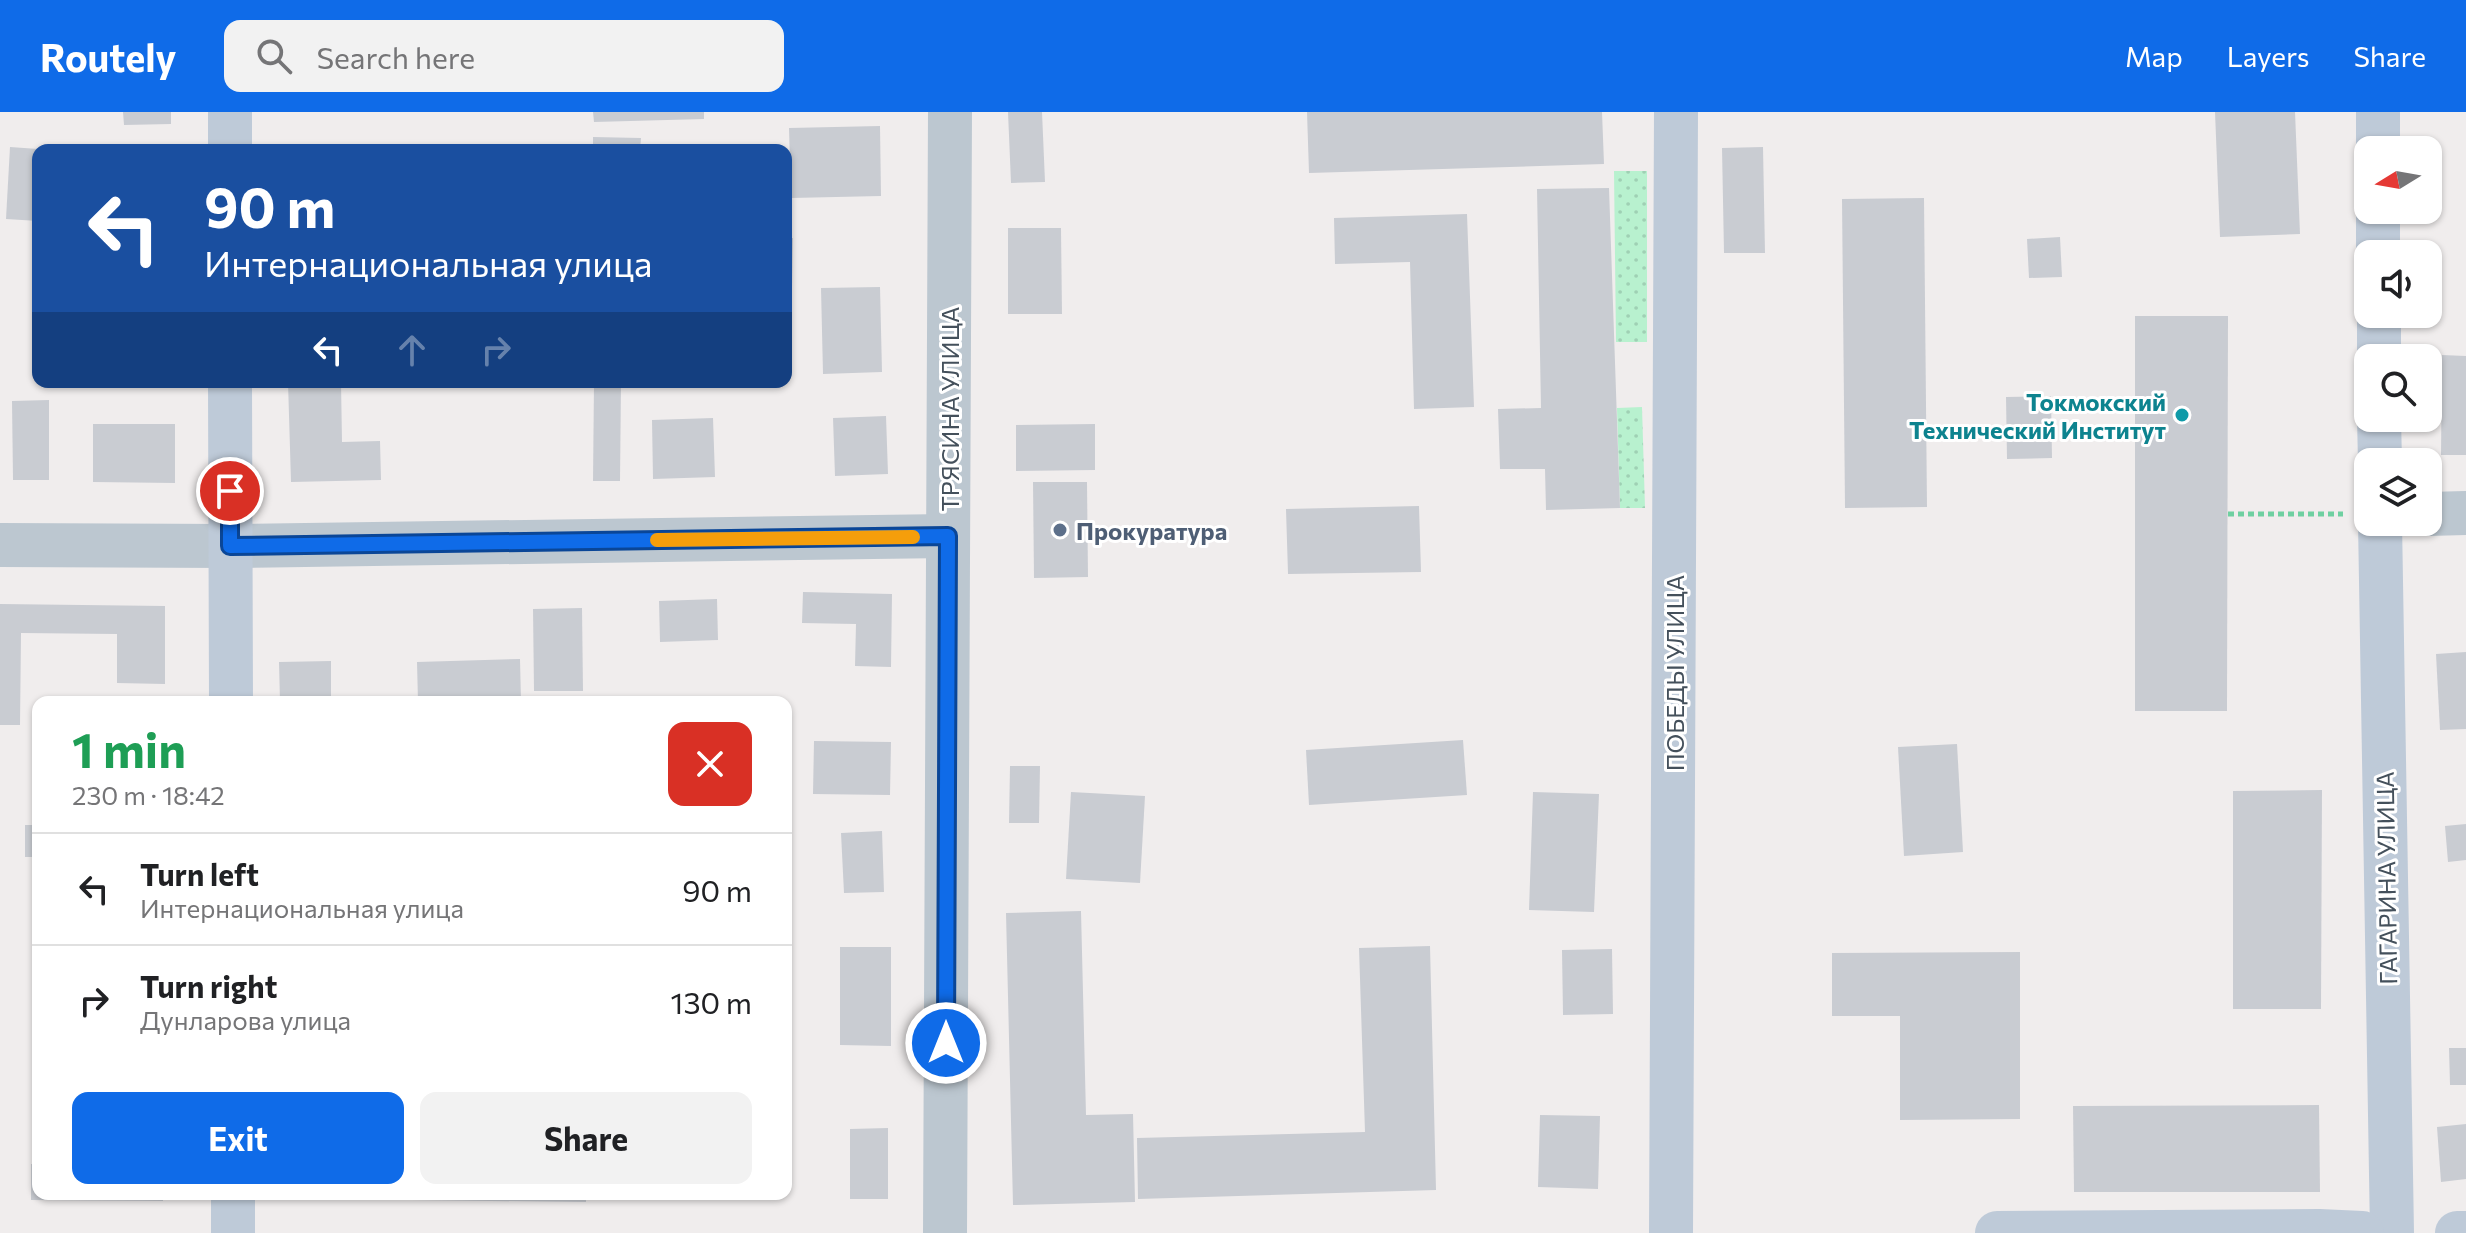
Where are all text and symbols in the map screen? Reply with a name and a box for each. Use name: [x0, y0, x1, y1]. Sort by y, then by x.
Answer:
search box: [224, 20, 784, 92]
text: Routely: [40, 33, 176, 80]
icon: search: [252, 34, 296, 78]
text: Search here: [316, 38, 475, 75]
text: Map: [2125, 39, 2183, 73]
text: Layers: [2227, 39, 2309, 73]
text: Share: [2353, 39, 2426, 73]
north arrow: [2354, 136, 2442, 224]
map controls: [2354, 136, 2442, 536]
text: 90 m: [204, 171, 335, 240]
icon: left: [72, 176, 176, 280]
text: Интернациональная улица: [204, 240, 653, 284]
button: sound: [2354, 240, 2442, 328]
street label: ТРЯСИНА УЛИЦА: [935, 306, 964, 512]
icon: left: [306, 328, 350, 372]
icon: ahead: [390, 328, 434, 372]
icon: right: [474, 328, 518, 372]
button: search: [2354, 344, 2442, 432]
place label: Токмокский Технический Институт: [1909, 387, 2166, 444]
marker: Токмокский Технический Институт: [2173, 406, 2191, 424]
button: layers: [2354, 448, 2442, 536]
pin: [196, 457, 264, 525]
icon: arrive: [208, 469, 252, 513]
place label: Прокуратура: [1076, 516, 1227, 545]
marker: Прокуратура: [1051, 521, 1069, 539]
street label: ПОБЕДЫ УЛИЦА: [1660, 575, 1689, 771]
text: 1 min: [72, 719, 186, 778]
button: close: [668, 722, 752, 806]
street label: ГАГАРИНА УЛИЦА: [2370, 771, 2402, 985]
text: 230 m · 18:42: [72, 779, 225, 810]
text: Turn left: [140, 855, 259, 892]
icon: left: [72, 867, 116, 911]
text: 90 m: [682, 871, 752, 908]
text: Интернациональная улица: [140, 892, 464, 923]
text: Turn right: [140, 967, 277, 1004]
icon: right: [72, 979, 116, 1023]
text: 130 m: [671, 983, 752, 1020]
position arrow: [904, 1001, 988, 1085]
text: Дунларова улица: [140, 1004, 351, 1035]
button: Exit: [72, 1092, 404, 1184]
button: Share: [420, 1092, 752, 1184]

